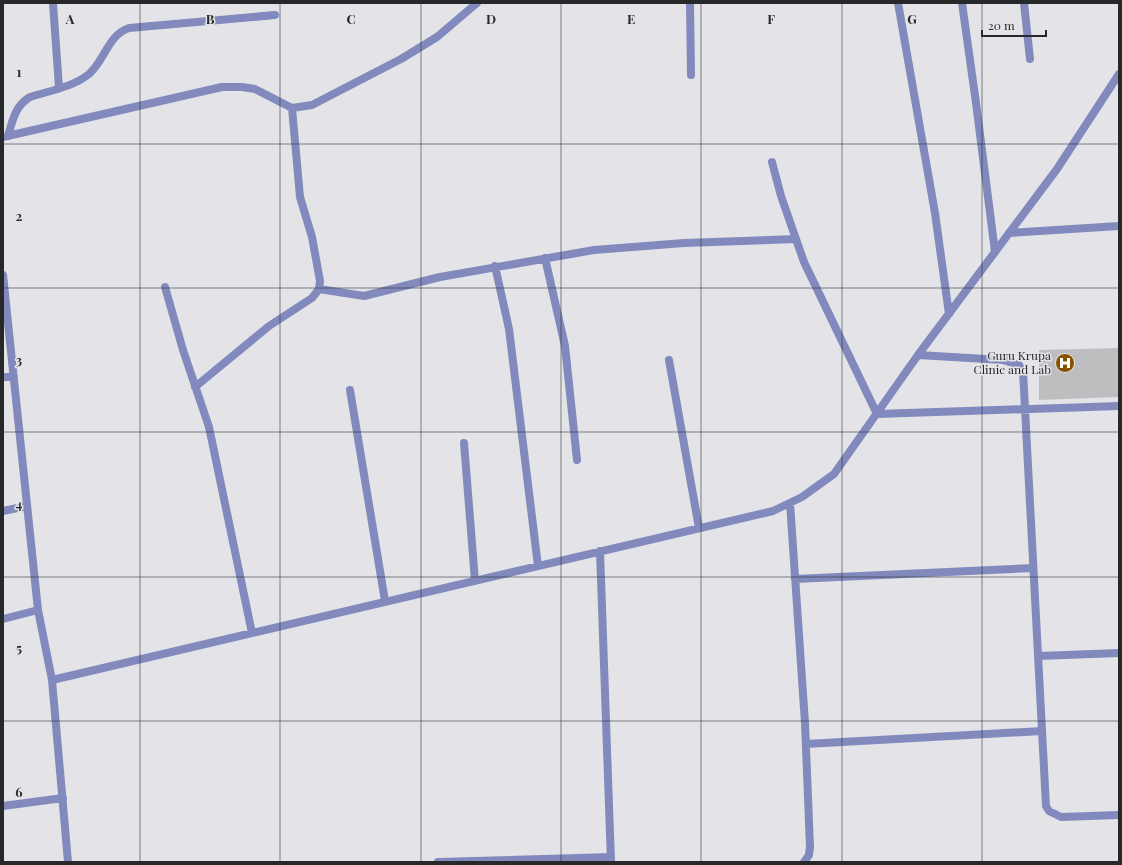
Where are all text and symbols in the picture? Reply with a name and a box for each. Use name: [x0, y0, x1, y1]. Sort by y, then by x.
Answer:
text: A: [65, 10, 75, 27]
text: B: [206, 10, 215, 27]
text: C: [346, 10, 356, 27]
text: D: [486, 10, 496, 27]
text: E: [627, 10, 635, 27]
text: F: [767, 10, 775, 27]
text: G: [907, 10, 917, 27]
scale bar: [982, 12, 1046, 38]
text: 20 m: [988, 17, 1015, 33]
text: 1: [17, 63, 22, 80]
text: 2: [16, 207, 23, 224]
place label: Guru Krupa Clinic and Lab: [973, 347, 1051, 377]
text: 3: [16, 351, 22, 368]
hospital icon: Guru Krupa Clinic and Lab: [1054, 352, 1076, 374]
text: 4: [16, 495, 23, 512]
text: 5: [16, 639, 22, 656]
text: 6: [15, 783, 23, 800]

